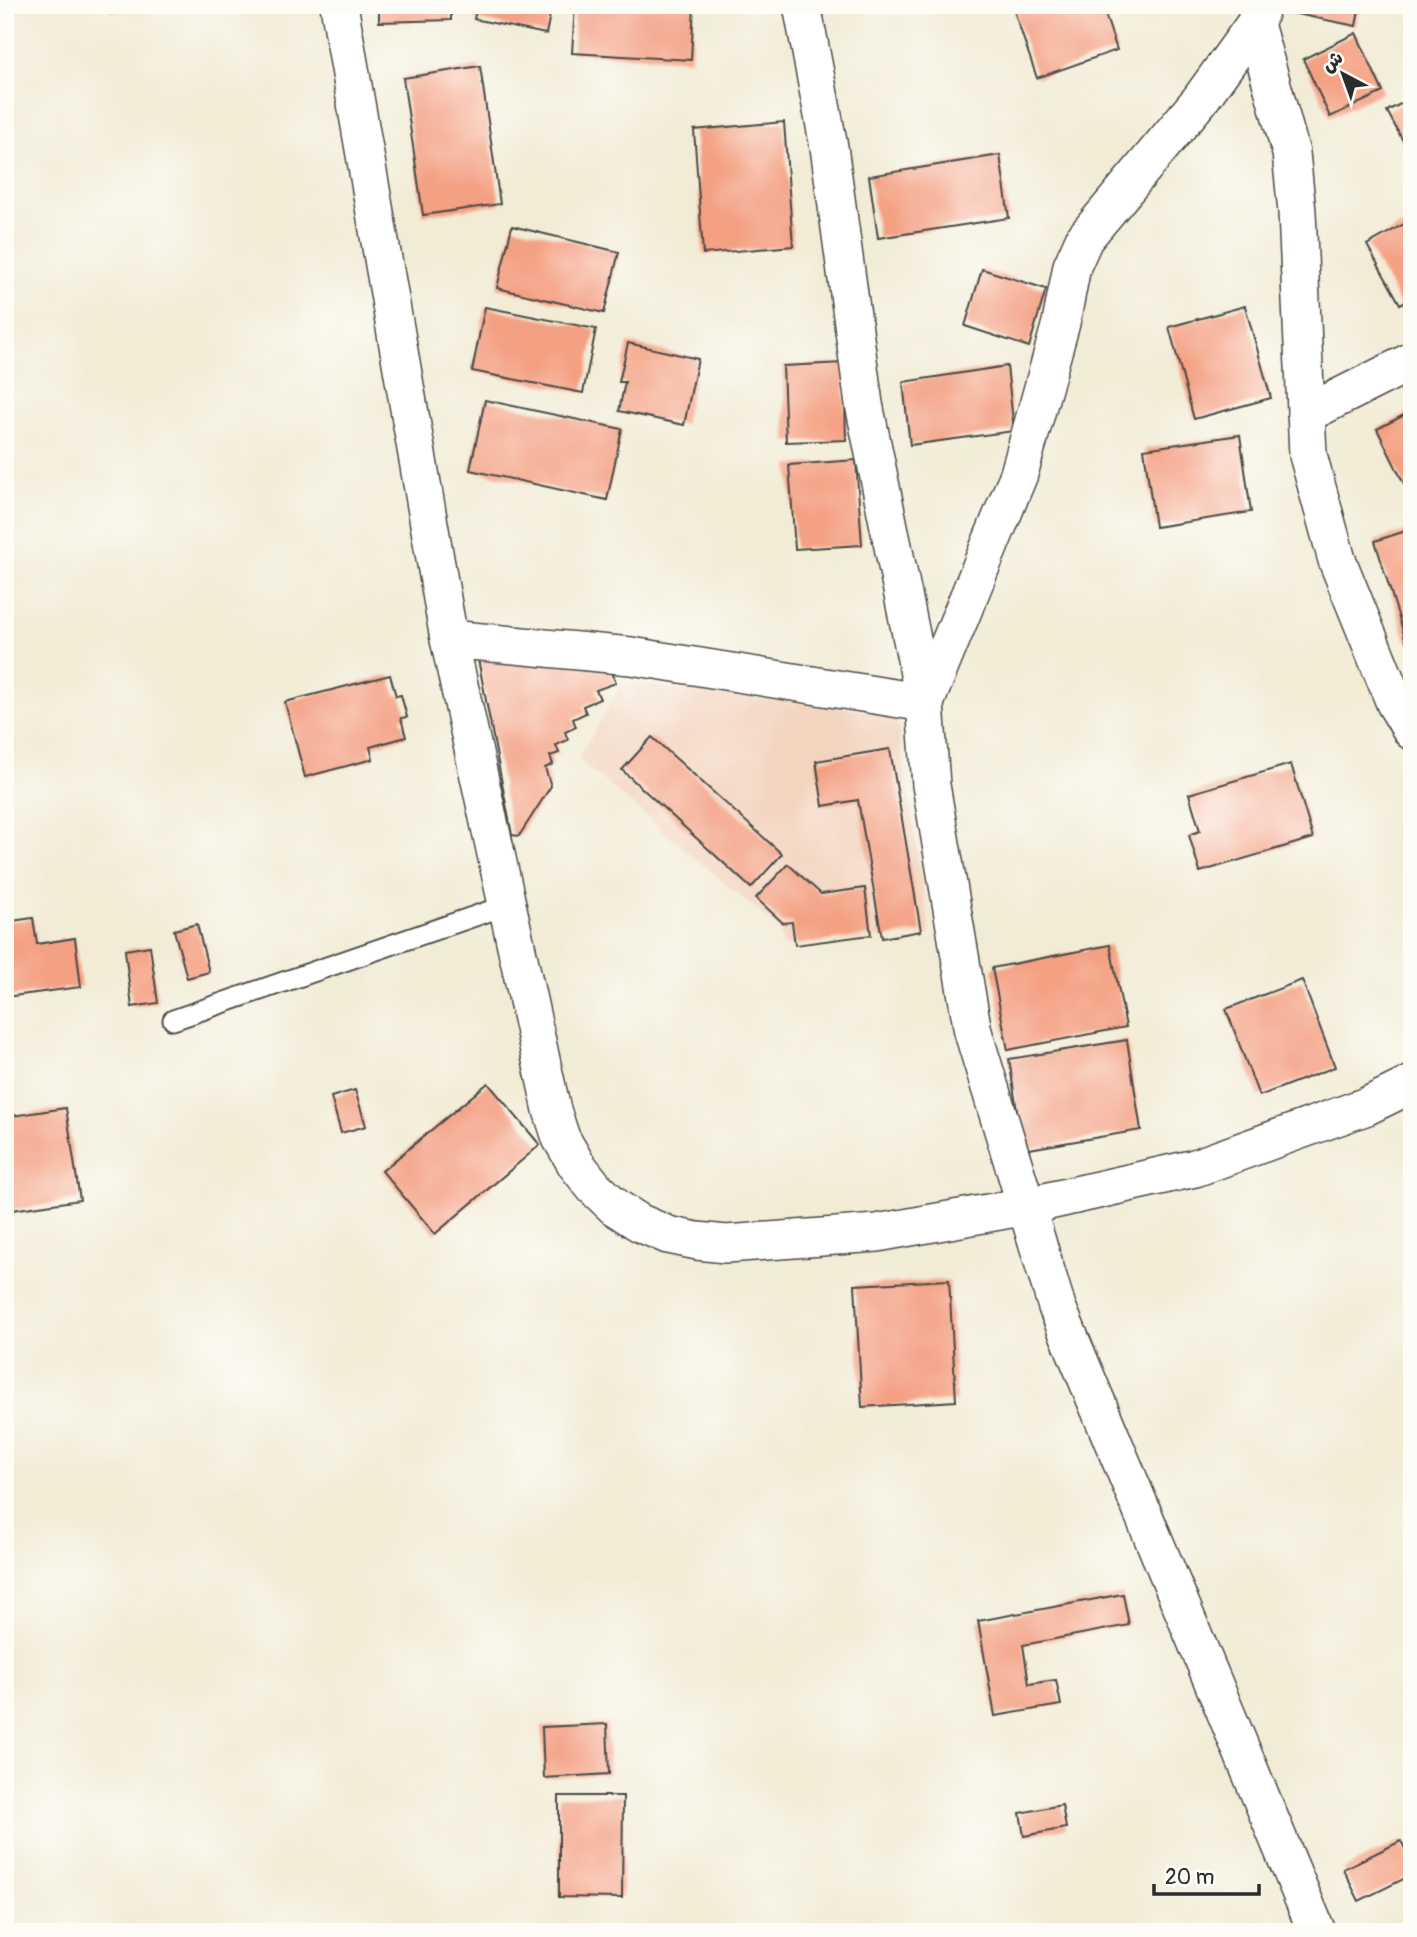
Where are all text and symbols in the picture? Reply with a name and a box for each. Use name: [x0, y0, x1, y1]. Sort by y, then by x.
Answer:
north arrow: [1308, 38, 1378, 108]
text: ش: [1317, 46, 1348, 78]
scale bar: [1154, 1853, 1260, 1897]
text: 20 m: [1165, 1864, 1214, 1891]

